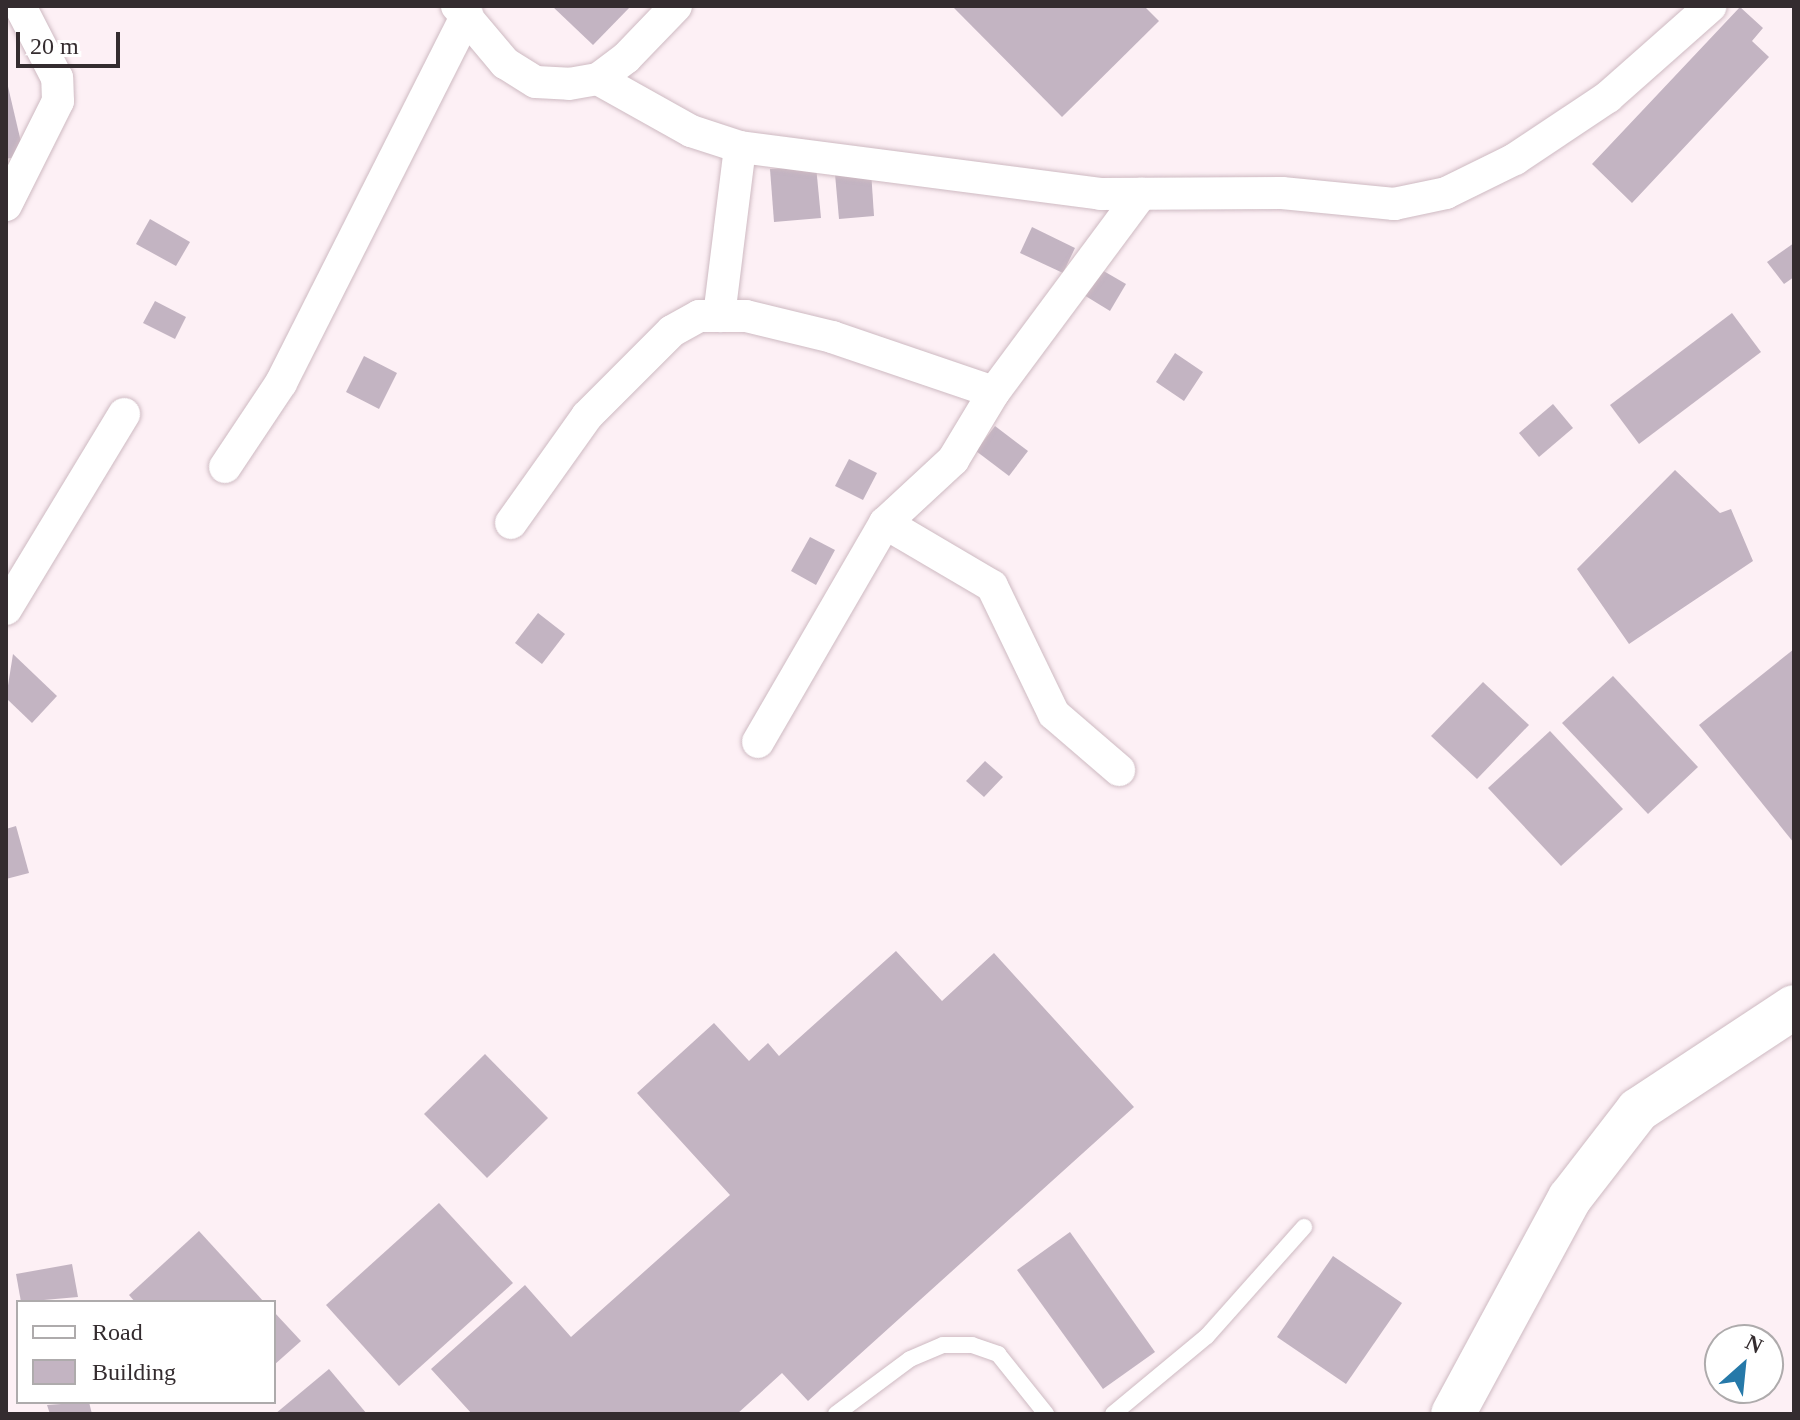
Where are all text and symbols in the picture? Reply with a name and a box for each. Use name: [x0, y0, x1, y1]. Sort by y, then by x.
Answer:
scale bar: [20, 16, 124, 66]
text: 20 m: [30, 33, 79, 59]
legend: [16, 1300, 276, 1404]
text: Road: [92, 1319, 143, 1345]
north arrow: [1704, 1324, 1784, 1404]
text: N: [1741, 1329, 1767, 1359]
text: Building: [92, 1359, 176, 1385]

